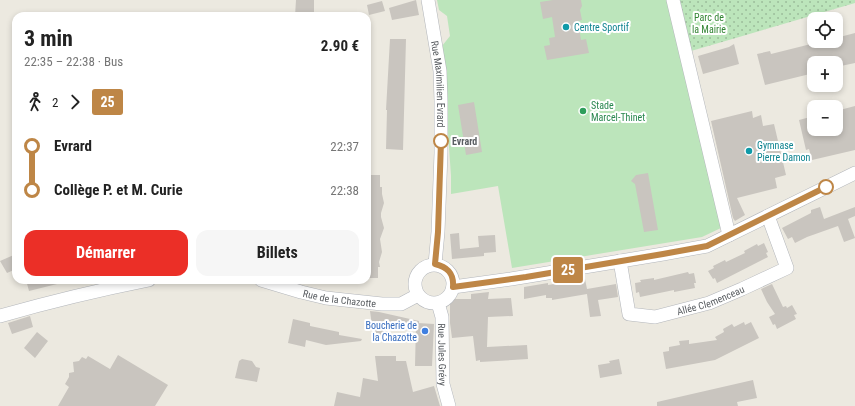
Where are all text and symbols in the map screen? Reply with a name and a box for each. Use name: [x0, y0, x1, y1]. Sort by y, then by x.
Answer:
park label: Parc de la Mairie: [692, 12, 726, 35]
map controls: [807, 12, 843, 136]
button: locate: [807, 12, 843, 48]
marker: Centre Sportif: [561, 22, 571, 32]
place label: Centre Sportif: [574, 22, 630, 33]
text: 3 min: [24, 26, 73, 51]
text: 2.90 €: [321, 37, 359, 55]
street label: Rue Maximilien Evrard: [429, 40, 447, 128]
text: 22:35 – 22:38 · Bus: [24, 54, 123, 69]
button: +: [807, 56, 843, 92]
icon: walk: [24, 91, 46, 113]
icon: forward: [64, 91, 86, 113]
text: 25: [100, 94, 115, 110]
text: 2: [52, 95, 58, 110]
place label: Stade Marcel-Thinet: [591, 100, 645, 123]
button: −: [807, 100, 843, 136]
marker: Stade Marcel-Thinet: [578, 106, 588, 116]
marker: Evrard: [433, 133, 449, 149]
place label: Evrard: [452, 136, 477, 147]
text: Evrard: [54, 137, 92, 155]
text: 22:37: [330, 139, 359, 154]
place label: Gymnase Pierre Damon: [757, 140, 811, 163]
marker: Gymnase Pierre Damon: [744, 146, 754, 156]
unlabelled marker: [818, 179, 834, 195]
text: Collège P. et M. Curie: [54, 181, 183, 199]
text: 22:38: [330, 183, 359, 198]
button: Démarrer: [24, 230, 188, 276]
button: Billets: [196, 230, 359, 276]
line badge: 25: [550, 257, 586, 283]
text: 25: [561, 262, 575, 278]
street label: Allée Clemenceau: [676, 283, 746, 317]
street label: Rue de la Chazotte: [302, 287, 377, 309]
place label: Boucherie de la Chazotte: [366, 320, 417, 343]
street label: Rue Jules Grévy: [437, 323, 449, 386]
marker: Boucherie de la Chazotte: [420, 326, 430, 336]

